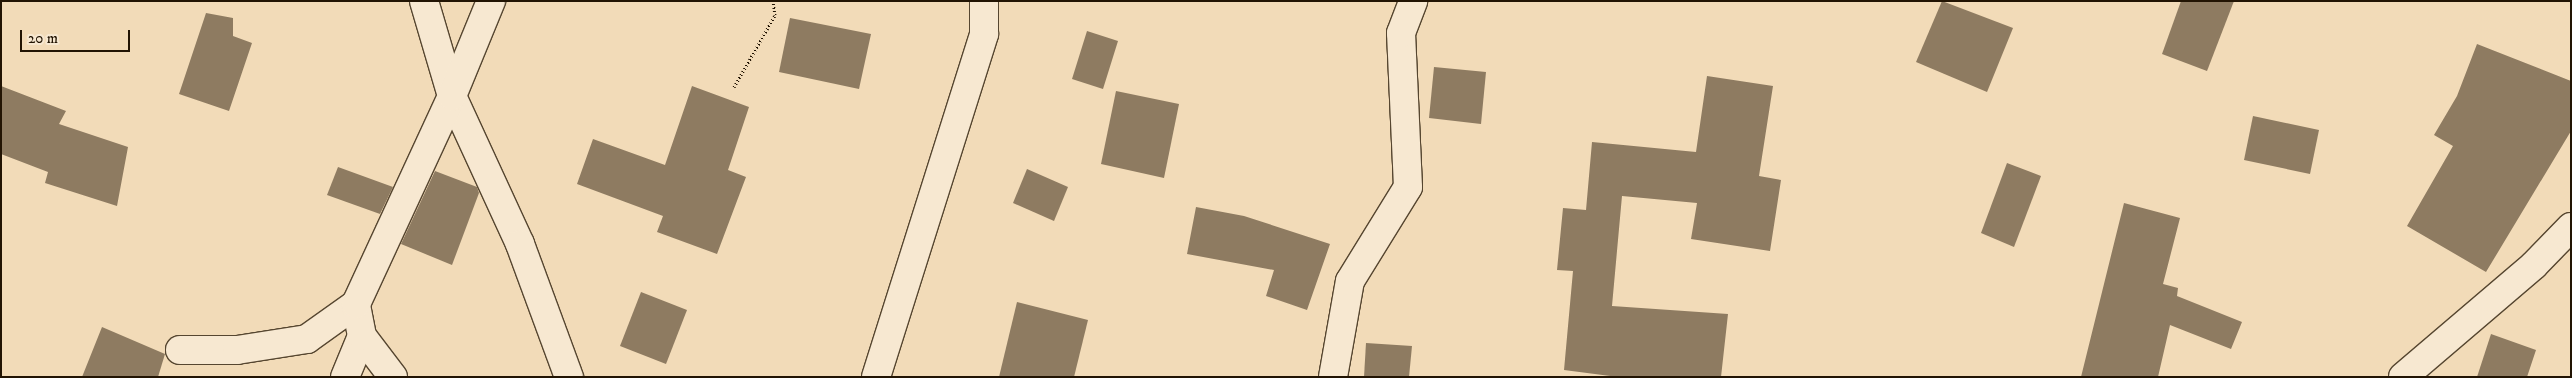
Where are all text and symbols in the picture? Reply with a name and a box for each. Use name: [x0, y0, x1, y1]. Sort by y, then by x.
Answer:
scale bar: [22, 20, 132, 52]
text: 20 m: [28, 29, 58, 48]

